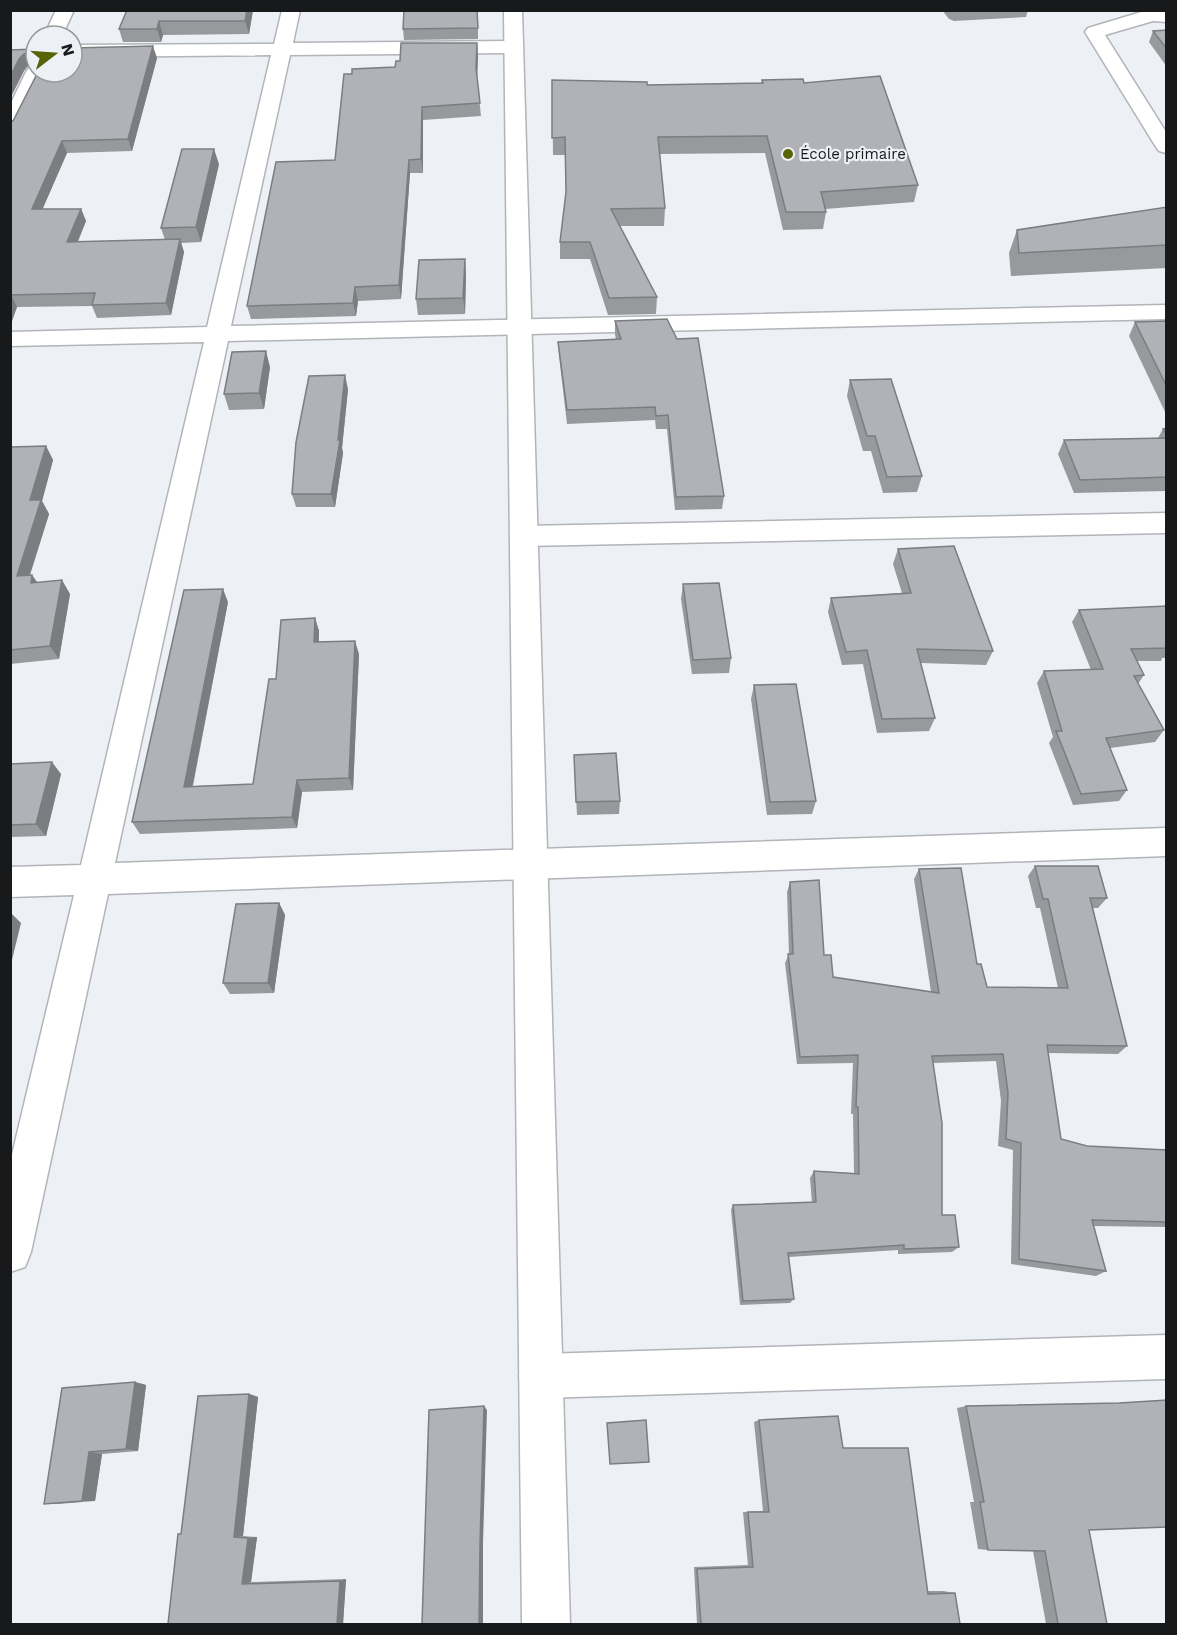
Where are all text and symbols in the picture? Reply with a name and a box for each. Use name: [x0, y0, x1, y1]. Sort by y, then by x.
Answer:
north arrow: [24, 24, 84, 84]
text: N: [57, 41, 79, 58]
place label: École primaire: [800, 145, 906, 163]
marker: École primaire: [781, 147, 795, 161]

